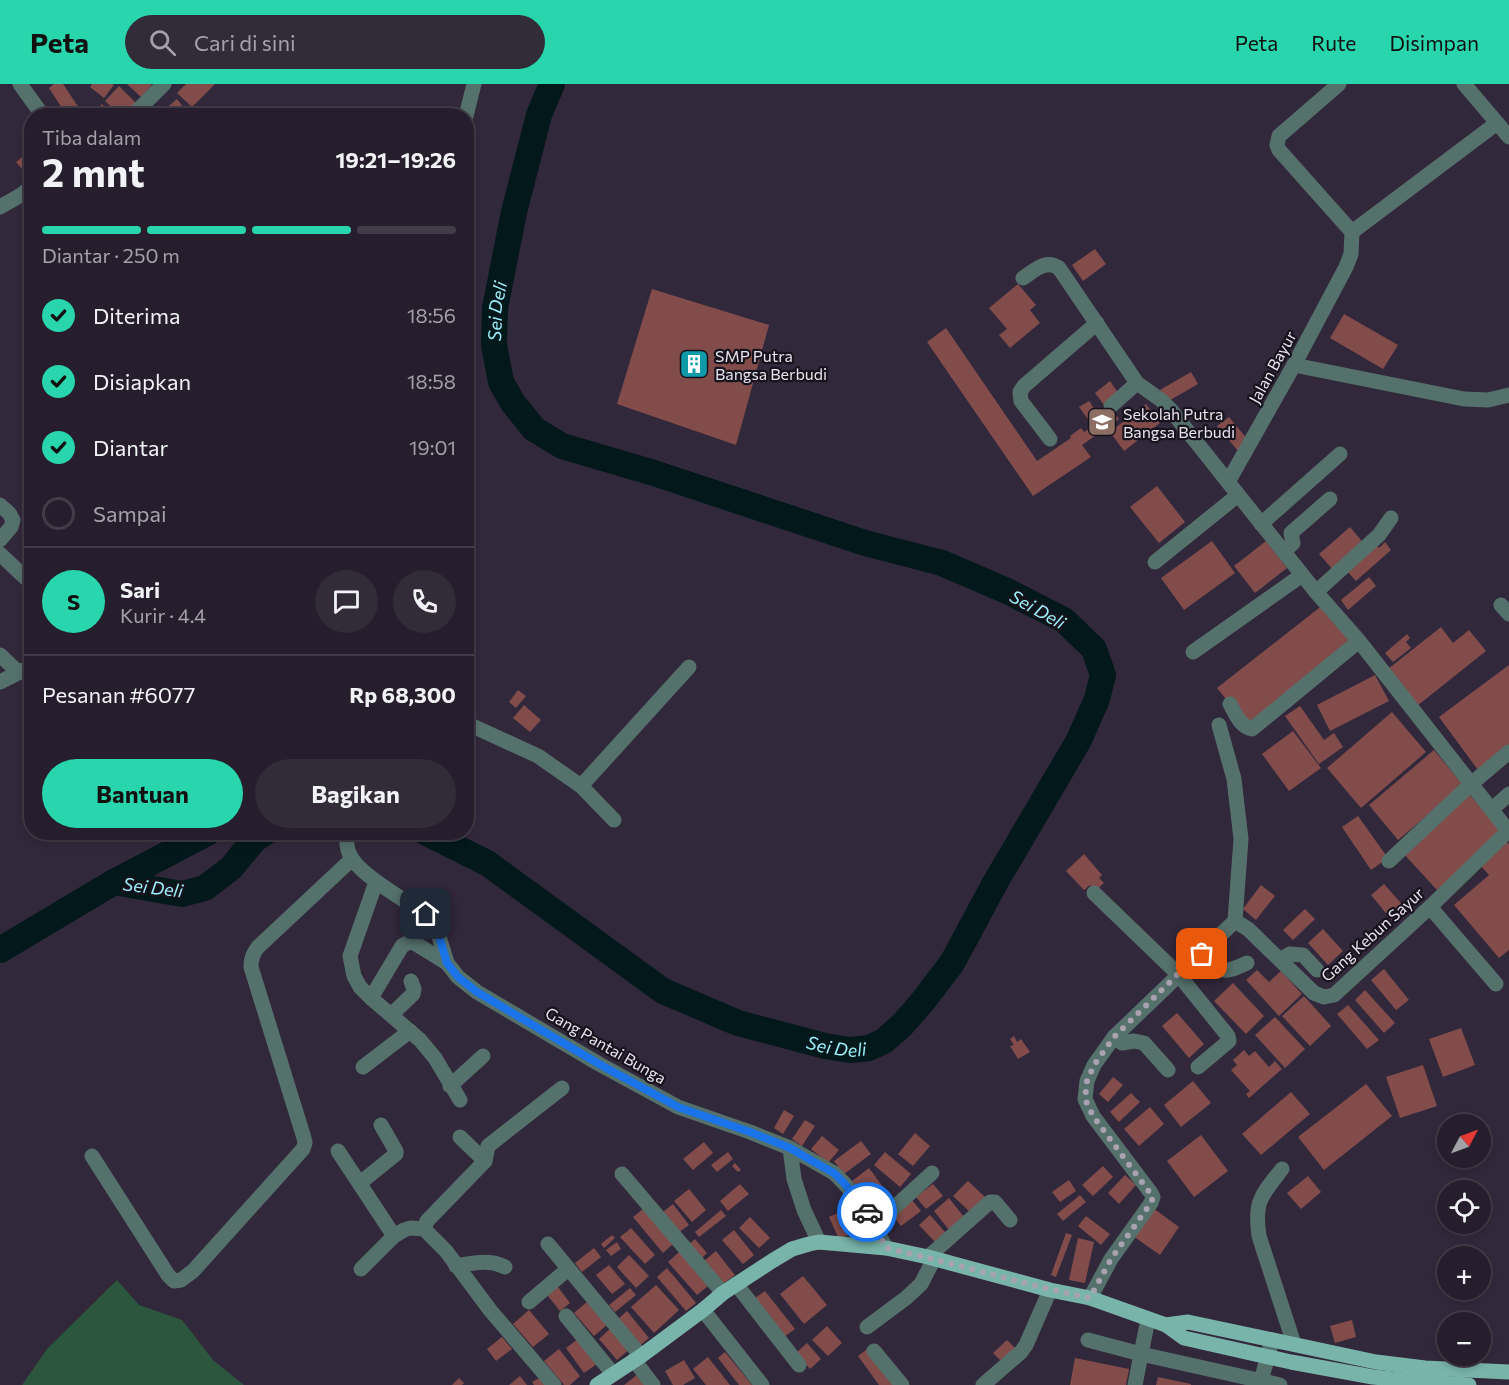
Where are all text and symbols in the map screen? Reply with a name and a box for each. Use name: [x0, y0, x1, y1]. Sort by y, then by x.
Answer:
search box: [125, 15, 545, 69]
text: Peta: [30, 25, 89, 59]
icon: search: [146, 26, 179, 59]
text: Cari di sini: [194, 29, 296, 56]
text: Peta: [1235, 30, 1278, 55]
text: Rute: [1311, 30, 1356, 55]
text: Disimpan: [1389, 30, 1479, 55]
text: Tiba dalam: [42, 125, 141, 149]
text: 19:21–19:26: [335, 146, 456, 173]
text: 2 mnt: [42, 147, 145, 195]
text: Diantar · 250 m: [42, 243, 180, 267]
water label: Sei Deli: [483, 278, 511, 342]
icon: check: [42, 299, 75, 332]
text: Diterima: [93, 302, 180, 329]
text: 18:56: [407, 303, 456, 327]
street label: Jalan Bayur: [1244, 327, 1300, 407]
place label: SMP Putra Bangsa Berbudi: [715, 346, 827, 383]
building icon: SMP Putra Bangsa Berbudi: [678, 348, 710, 380]
icon: check: [42, 365, 75, 398]
text: Disiapkan: [93, 368, 191, 395]
text: 18:58: [407, 369, 456, 393]
place label: Sekolah Putra Bangsa Berbudi: [1123, 404, 1235, 441]
school or university icon: Sekolah Putra Bangsa Berbudi: [1086, 406, 1118, 438]
icon: check: [42, 431, 75, 464]
text: Diantar: [93, 434, 168, 461]
text: 19:01: [409, 435, 456, 459]
text: Sampai: [93, 500, 167, 527]
button: chat: [315, 570, 378, 633]
button: phone: [393, 570, 456, 633]
text: Sari: [120, 576, 160, 603]
water label: Sei Deli: [1006, 585, 1071, 634]
text: S: [67, 588, 80, 615]
text: Kurir · 4.4: [120, 603, 206, 627]
text: Pesanan #6077: [42, 681, 195, 708]
text: Rp 68,300: [349, 681, 456, 708]
button: Bantuan: [42, 759, 243, 828]
button: Bagikan: [255, 759, 456, 828]
water label: Sei Deli: [122, 872, 186, 902]
street label: Gang Kebun Sayur: [1317, 883, 1428, 985]
pin: [400, 888, 451, 939]
icon: home: [409, 897, 442, 930]
pin: [1176, 928, 1227, 979]
icon: bag: [1185, 937, 1218, 970]
street label: Gang Pantai Bunga: [542, 1003, 670, 1087]
water label: Sei Deli: [804, 1031, 869, 1061]
north arrow: [1437, 1114, 1491, 1168]
map controls: [1437, 1114, 1491, 1366]
button: locate: [1437, 1180, 1491, 1234]
courier: [837, 1182, 897, 1242]
icon: car: [851, 1196, 884, 1229]
button: +: [1437, 1246, 1491, 1300]
button: −: [1437, 1312, 1491, 1366]

